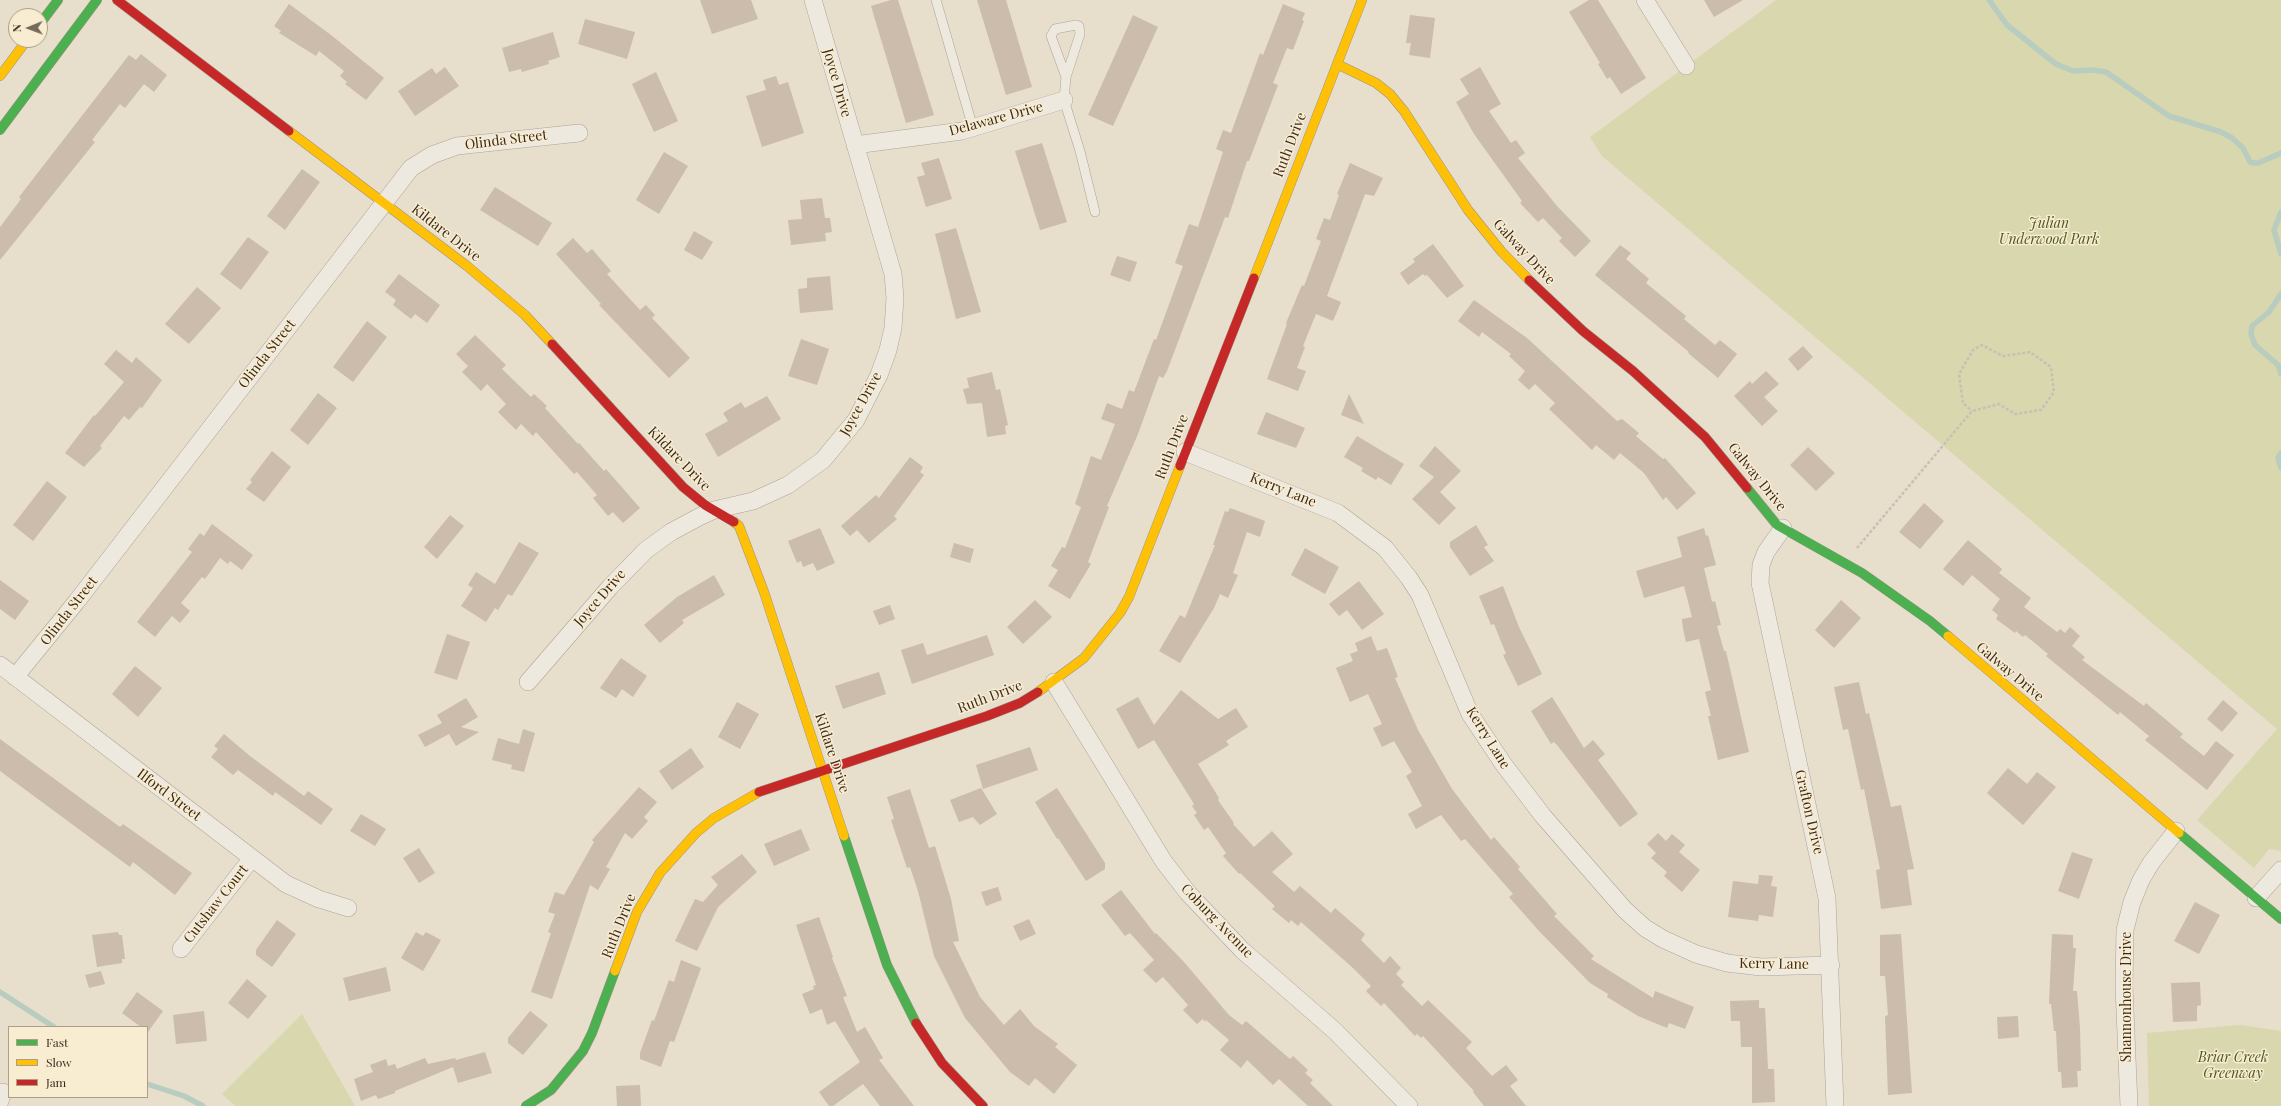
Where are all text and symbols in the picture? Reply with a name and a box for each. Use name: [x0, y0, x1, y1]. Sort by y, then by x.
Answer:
north arrow: [8, 8, 48, 48]
text: N: [9, 24, 24, 32]
street label: Joyce Drive: [819, 47, 855, 119]
street label: Delaware Drive: [947, 98, 1045, 140]
street label: Ruth Drive: [1270, 110, 1310, 180]
street label: Olinda Street: [464, 127, 548, 153]
street label: Kildare Drive: [408, 201, 484, 265]
street label: Galway Drive: [1490, 216, 1558, 288]
park label: Julian Underwood Park: [1999, 216, 2099, 248]
street label: Olinda Street: [235, 316, 299, 392]
street label: Joyce Drive: [837, 369, 885, 439]
street label: Ruth Drive: [1152, 412, 1192, 482]
street label: Kildare Drive: [644, 423, 714, 495]
street label: Galway Drive: [1724, 439, 1790, 515]
street label: Kerry Lane: [1247, 469, 1319, 511]
street label: Joyce Drive: [571, 566, 629, 630]
street label: Olinda Street: [37, 573, 101, 649]
street label: Galway Drive: [1973, 639, 2047, 705]
street label: Ruth Drive: [955, 677, 1025, 717]
street label: Kerry Lane: [1462, 704, 1514, 772]
street label: Kildare Drive: [811, 711, 853, 795]
street label: Ilford Street: [134, 765, 204, 825]
street label: Grafton Drive: [1791, 768, 1827, 856]
street label: Cutshaw Court: [180, 861, 252, 947]
street label: Coburg Avenue: [1177, 880, 1257, 962]
street label: Ruth Drive: [598, 891, 640, 961]
street label: Shannonhouse Drive: [2119, 932, 2135, 1062]
street label: Kerry Lane: [1739, 955, 1809, 973]
legend: [8, 1026, 148, 1098]
text: Fast: [46, 1034, 68, 1050]
park label: Briar Creek Greenway: [2198, 1050, 2268, 1082]
text: Slow: [46, 1054, 72, 1070]
text: Jam: [46, 1074, 66, 1090]

